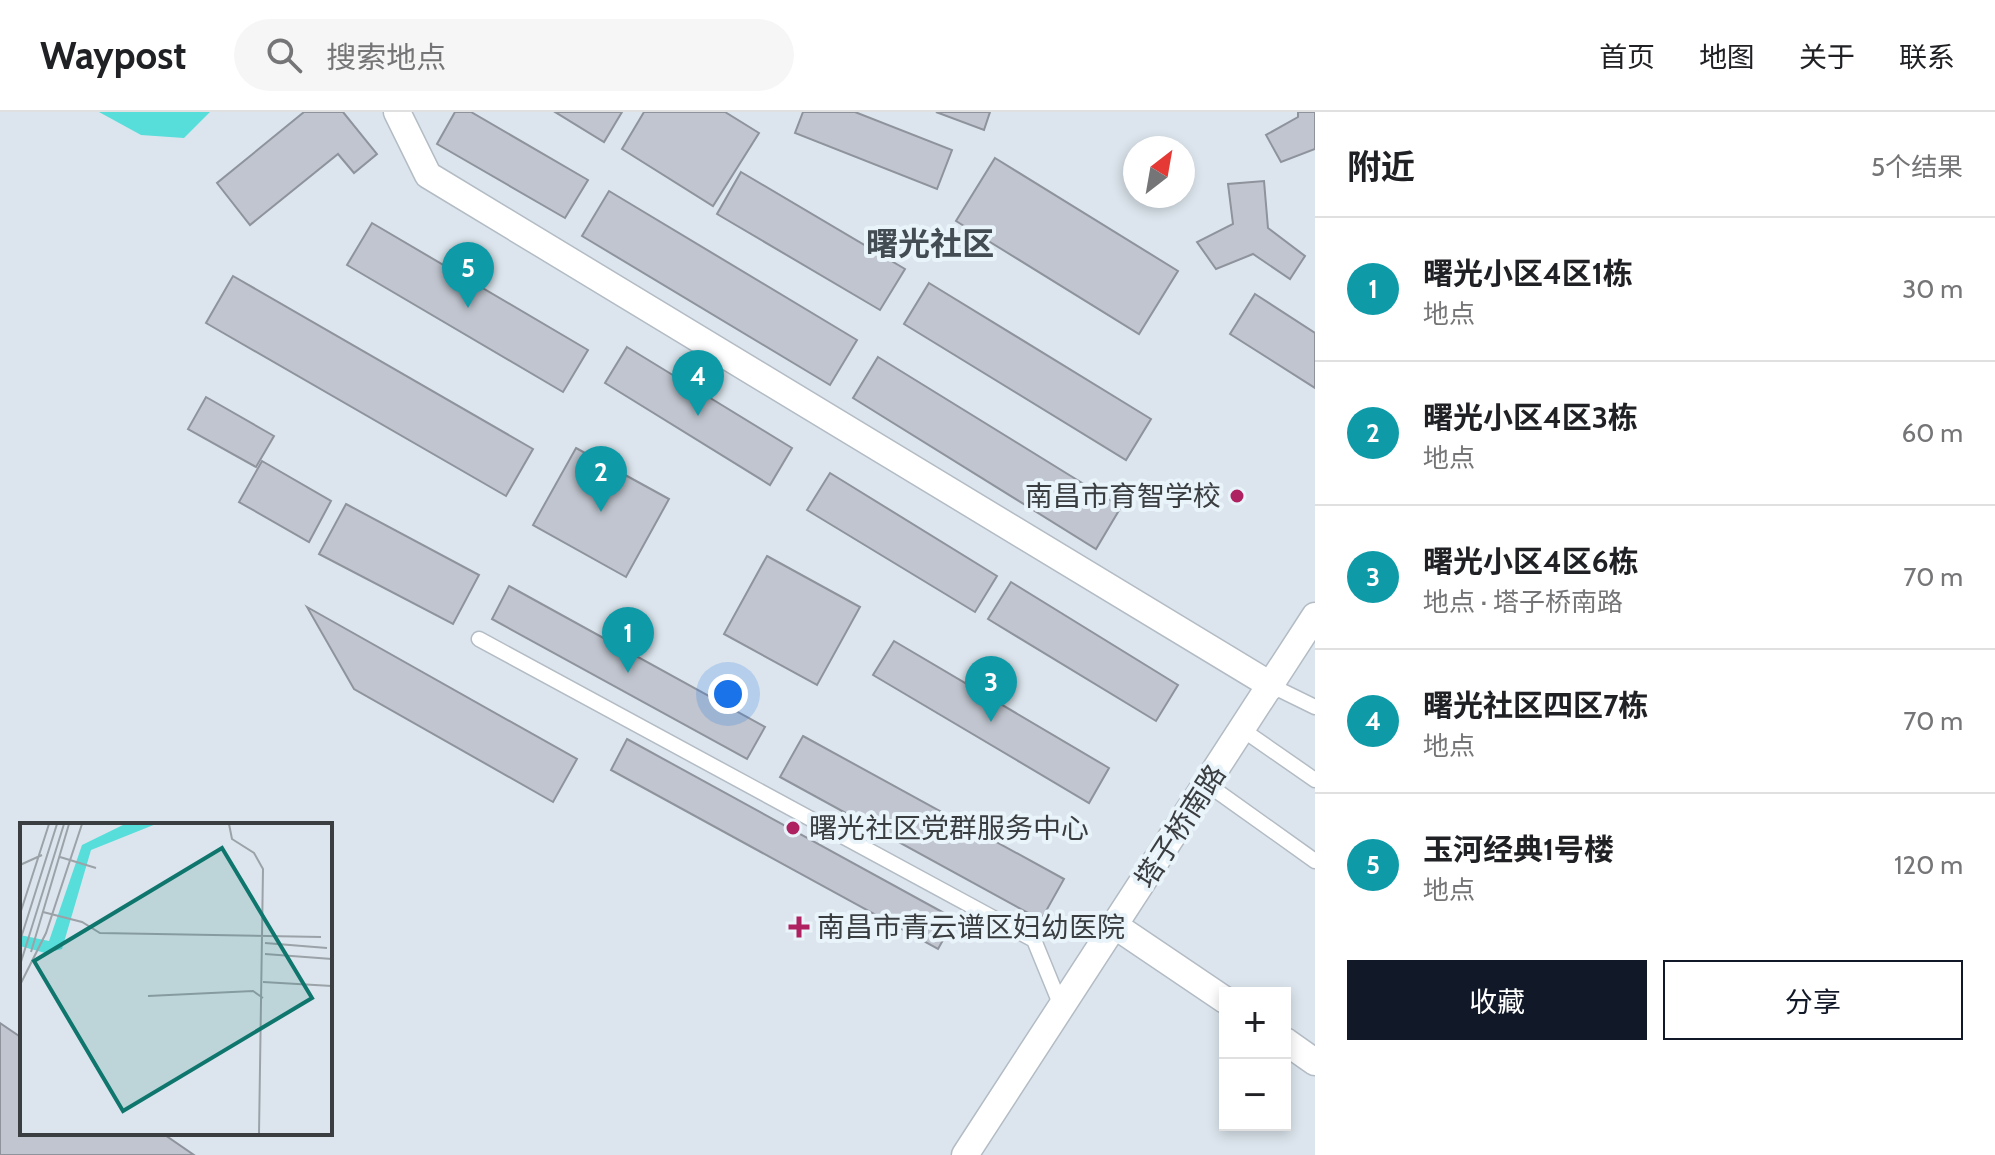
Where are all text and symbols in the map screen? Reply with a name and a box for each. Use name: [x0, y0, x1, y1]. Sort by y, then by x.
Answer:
search box: [234, 19, 794, 91]
text: Waypost: [40, 32, 186, 79]
icon: search: [262, 33, 306, 77]
text: 搜索地点: [326, 39, 446, 76]
text: 首页: [1599, 40, 1655, 74]
text: 地图: [1699, 40, 1755, 74]
text: 关于: [1799, 40, 1855, 74]
text: 联系: [1899, 40, 1955, 74]
north arrow: [1123, 136, 1195, 208]
text: 附近: [1347, 146, 1415, 188]
text: 5个结果: [1871, 151, 1963, 183]
district label: 曙光社区: [866, 224, 994, 263]
pin: 5: [442, 242, 494, 308]
text: 曙光小区4区1栋: [1423, 255, 1633, 292]
text: 1: [1368, 273, 1378, 305]
text: 30 m: [1902, 273, 1963, 305]
text: 地点: [1423, 298, 1475, 330]
pin: 4: [672, 350, 724, 416]
text: 曙光小区4区3栋: [1423, 399, 1638, 436]
text: 2: [1366, 417, 1380, 449]
text: 60 m: [1901, 417, 1963, 449]
text: 地点: [1423, 442, 1475, 474]
pin: 2: [575, 446, 627, 512]
place label: 南昌市育智学校: [1025, 479, 1221, 513]
marker: 南昌市育智学校: [1228, 487, 1246, 505]
text: 曙光小区4区6栋: [1423, 543, 1639, 580]
text: 3: [1366, 561, 1380, 593]
text: 70 m: [1903, 561, 1963, 593]
text: 地点 · 塔子桥南路: [1423, 586, 1623, 618]
pin: 1: [602, 607, 654, 673]
pin: 3: [965, 656, 1017, 722]
your location: [708, 674, 748, 714]
text: 曙光社区四区7栋: [1423, 687, 1648, 724]
text: 4: [1365, 705, 1381, 737]
text: 70 m: [1903, 705, 1963, 737]
text: 地点: [1423, 730, 1475, 762]
street label: 塔子桥南路: [1128, 758, 1232, 894]
place label: 曙光社区党群服务中心: [809, 811, 1089, 845]
marker: 曙光社区党群服务中心: [784, 819, 802, 837]
inset map: [20, 823, 332, 1135]
text: 玉河经典1号楼: [1423, 831, 1614, 868]
text: 5: [1366, 849, 1380, 881]
text: 120 m: [1894, 849, 1963, 881]
text: 地点: [1423, 874, 1475, 906]
place label: 南昌市青云谱区妇幼医院: [817, 910, 1125, 944]
marker: 南昌市青云谱区妇幼医院: [788, 916, 810, 938]
button: 收藏: [1347, 960, 1647, 1040]
button: 分享: [1663, 960, 1963, 1040]
map controls: [1219, 987, 1291, 1131]
button: +: [1219, 987, 1291, 1059]
button: −: [1219, 1059, 1291, 1131]

